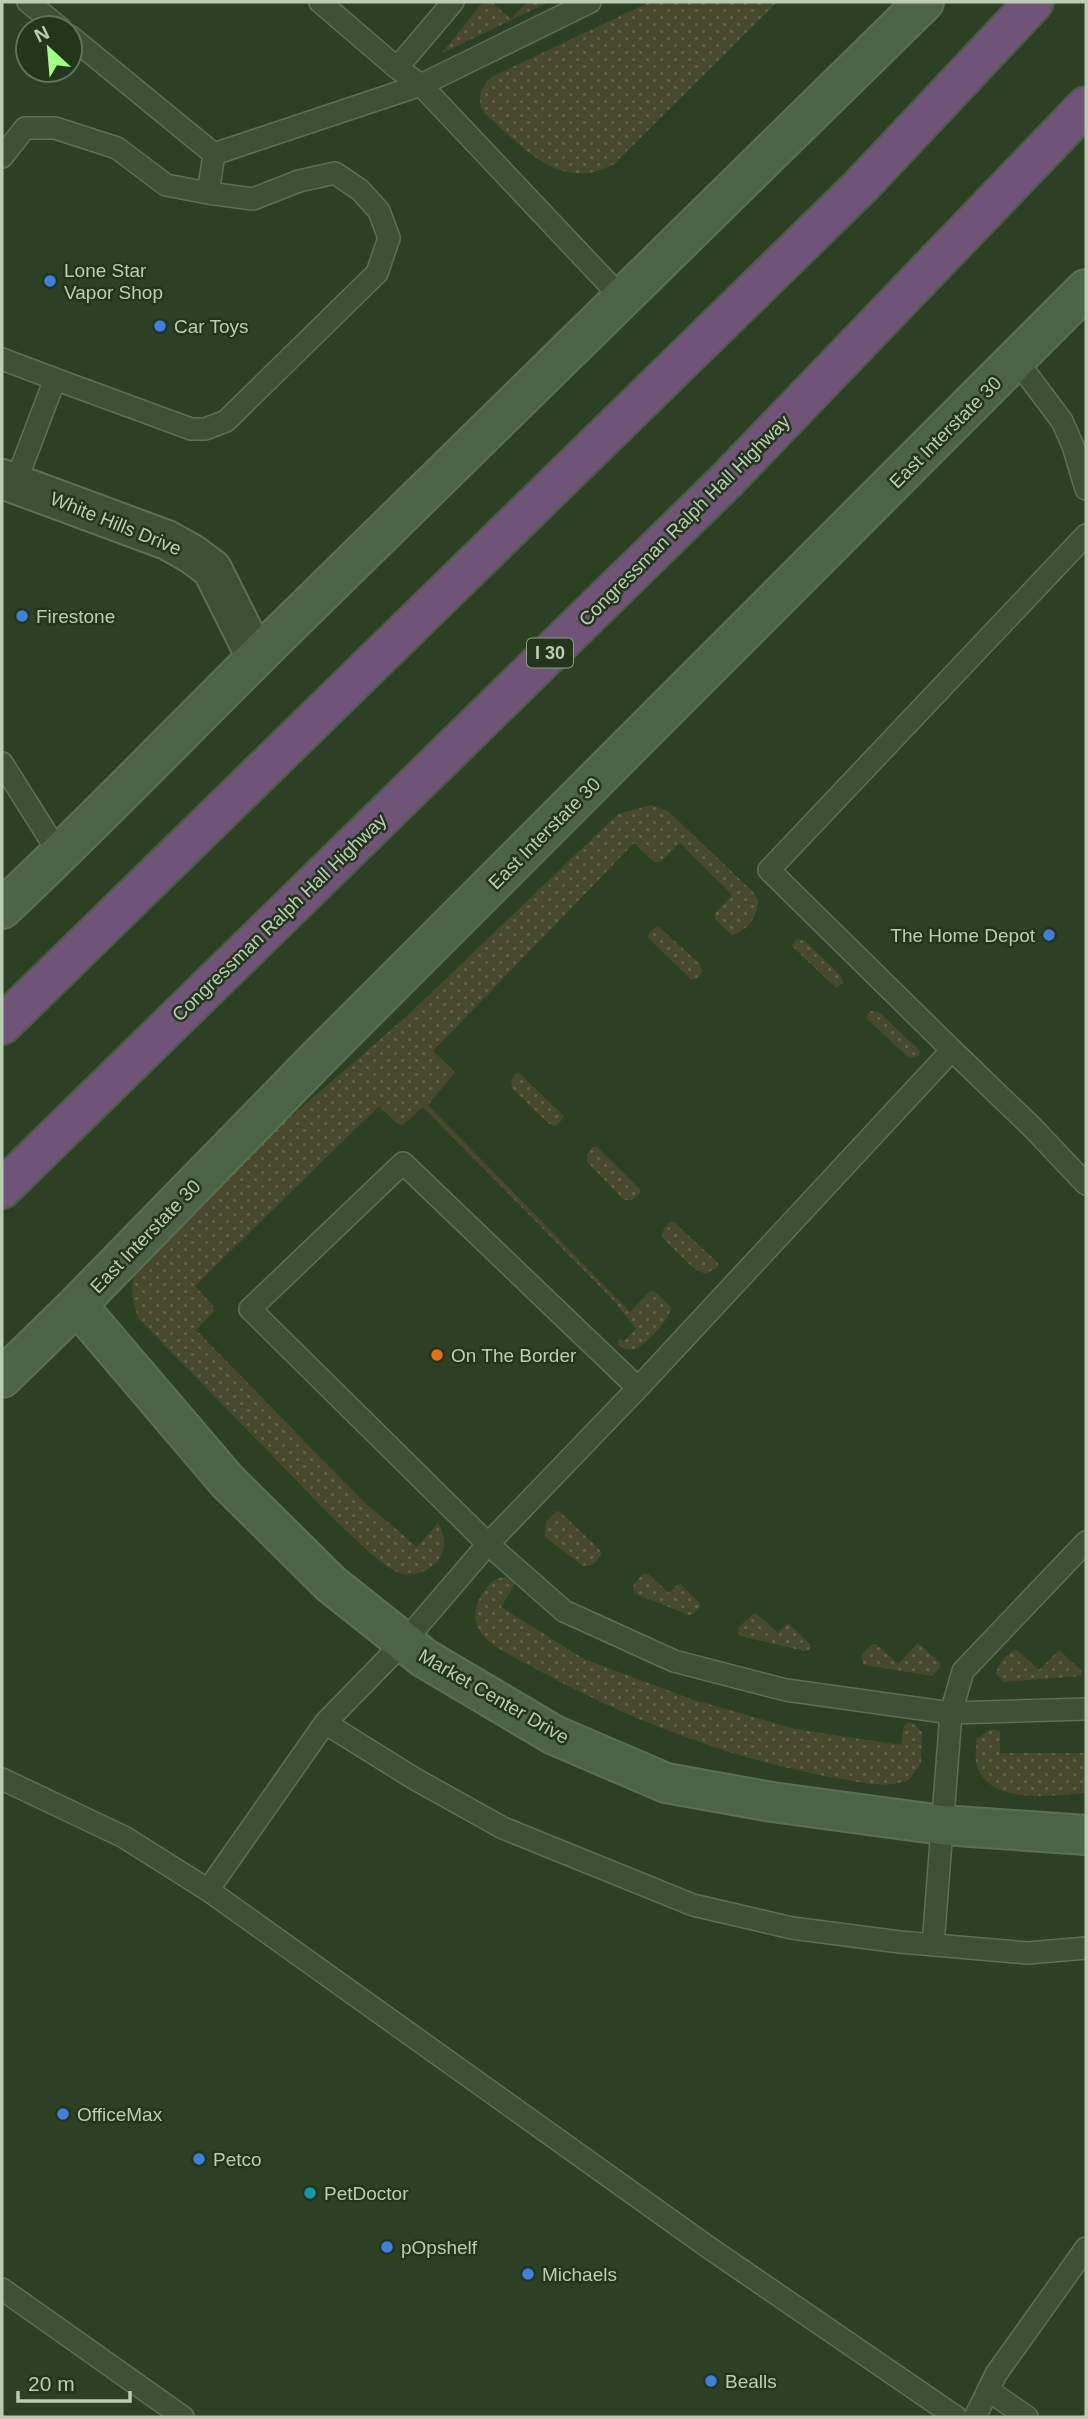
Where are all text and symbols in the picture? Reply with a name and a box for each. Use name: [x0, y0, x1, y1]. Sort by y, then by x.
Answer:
north arrow: [14, 14, 84, 84]
text: N: [31, 22, 53, 47]
place label: Lone Star Vapor Shop: [64, 260, 163, 303]
marker: Lone Star Vapor Shop: [42, 273, 58, 289]
place label: Car Toys: [174, 316, 249, 337]
marker: Car Toys: [152, 318, 168, 334]
street label: East Interstate 30: [885, 372, 1005, 492]
street label: Congressman Ralph Hall Highway: [575, 410, 794, 630]
street label: White Hills Drive: [47, 488, 184, 559]
place label: Firestone: [36, 606, 115, 627]
marker: Firestone: [14, 608, 30, 624]
road number: I 30: [527, 638, 573, 668]
street label: East Interstate 30: [484, 773, 604, 893]
street label: Congressman Ralph Hall Highway: [168, 809, 391, 1025]
place label: The Home Depot: [890, 925, 1036, 946]
marker: The Home Depot: [1041, 927, 1057, 943]
street label: East Interstate 30: [86, 1175, 205, 1297]
place label: On The Border: [451, 1345, 577, 1366]
marker: On The Border: [429, 1347, 445, 1363]
street label: Market Center Drive: [415, 1645, 573, 1748]
place label: OfficeMax: [77, 2104, 163, 2125]
marker: OfficeMax: [55, 2106, 71, 2122]
place label: Petco: [213, 2149, 262, 2170]
marker: Petco: [191, 2151, 207, 2167]
place label: PetDoctor: [324, 2183, 409, 2204]
marker: PetDoctor: [302, 2185, 318, 2201]
place label: pOpshelf: [401, 2237, 478, 2258]
marker: pOpshelf: [379, 2239, 395, 2255]
place label: Michaels: [542, 2264, 617, 2285]
marker: Michaels: [520, 2266, 536, 2282]
scale bar: [18, 2360, 130, 2404]
place label: Bealls: [725, 2371, 777, 2392]
text: 20 m: [28, 2372, 75, 2395]
marker: Bealls: [703, 2373, 719, 2389]

